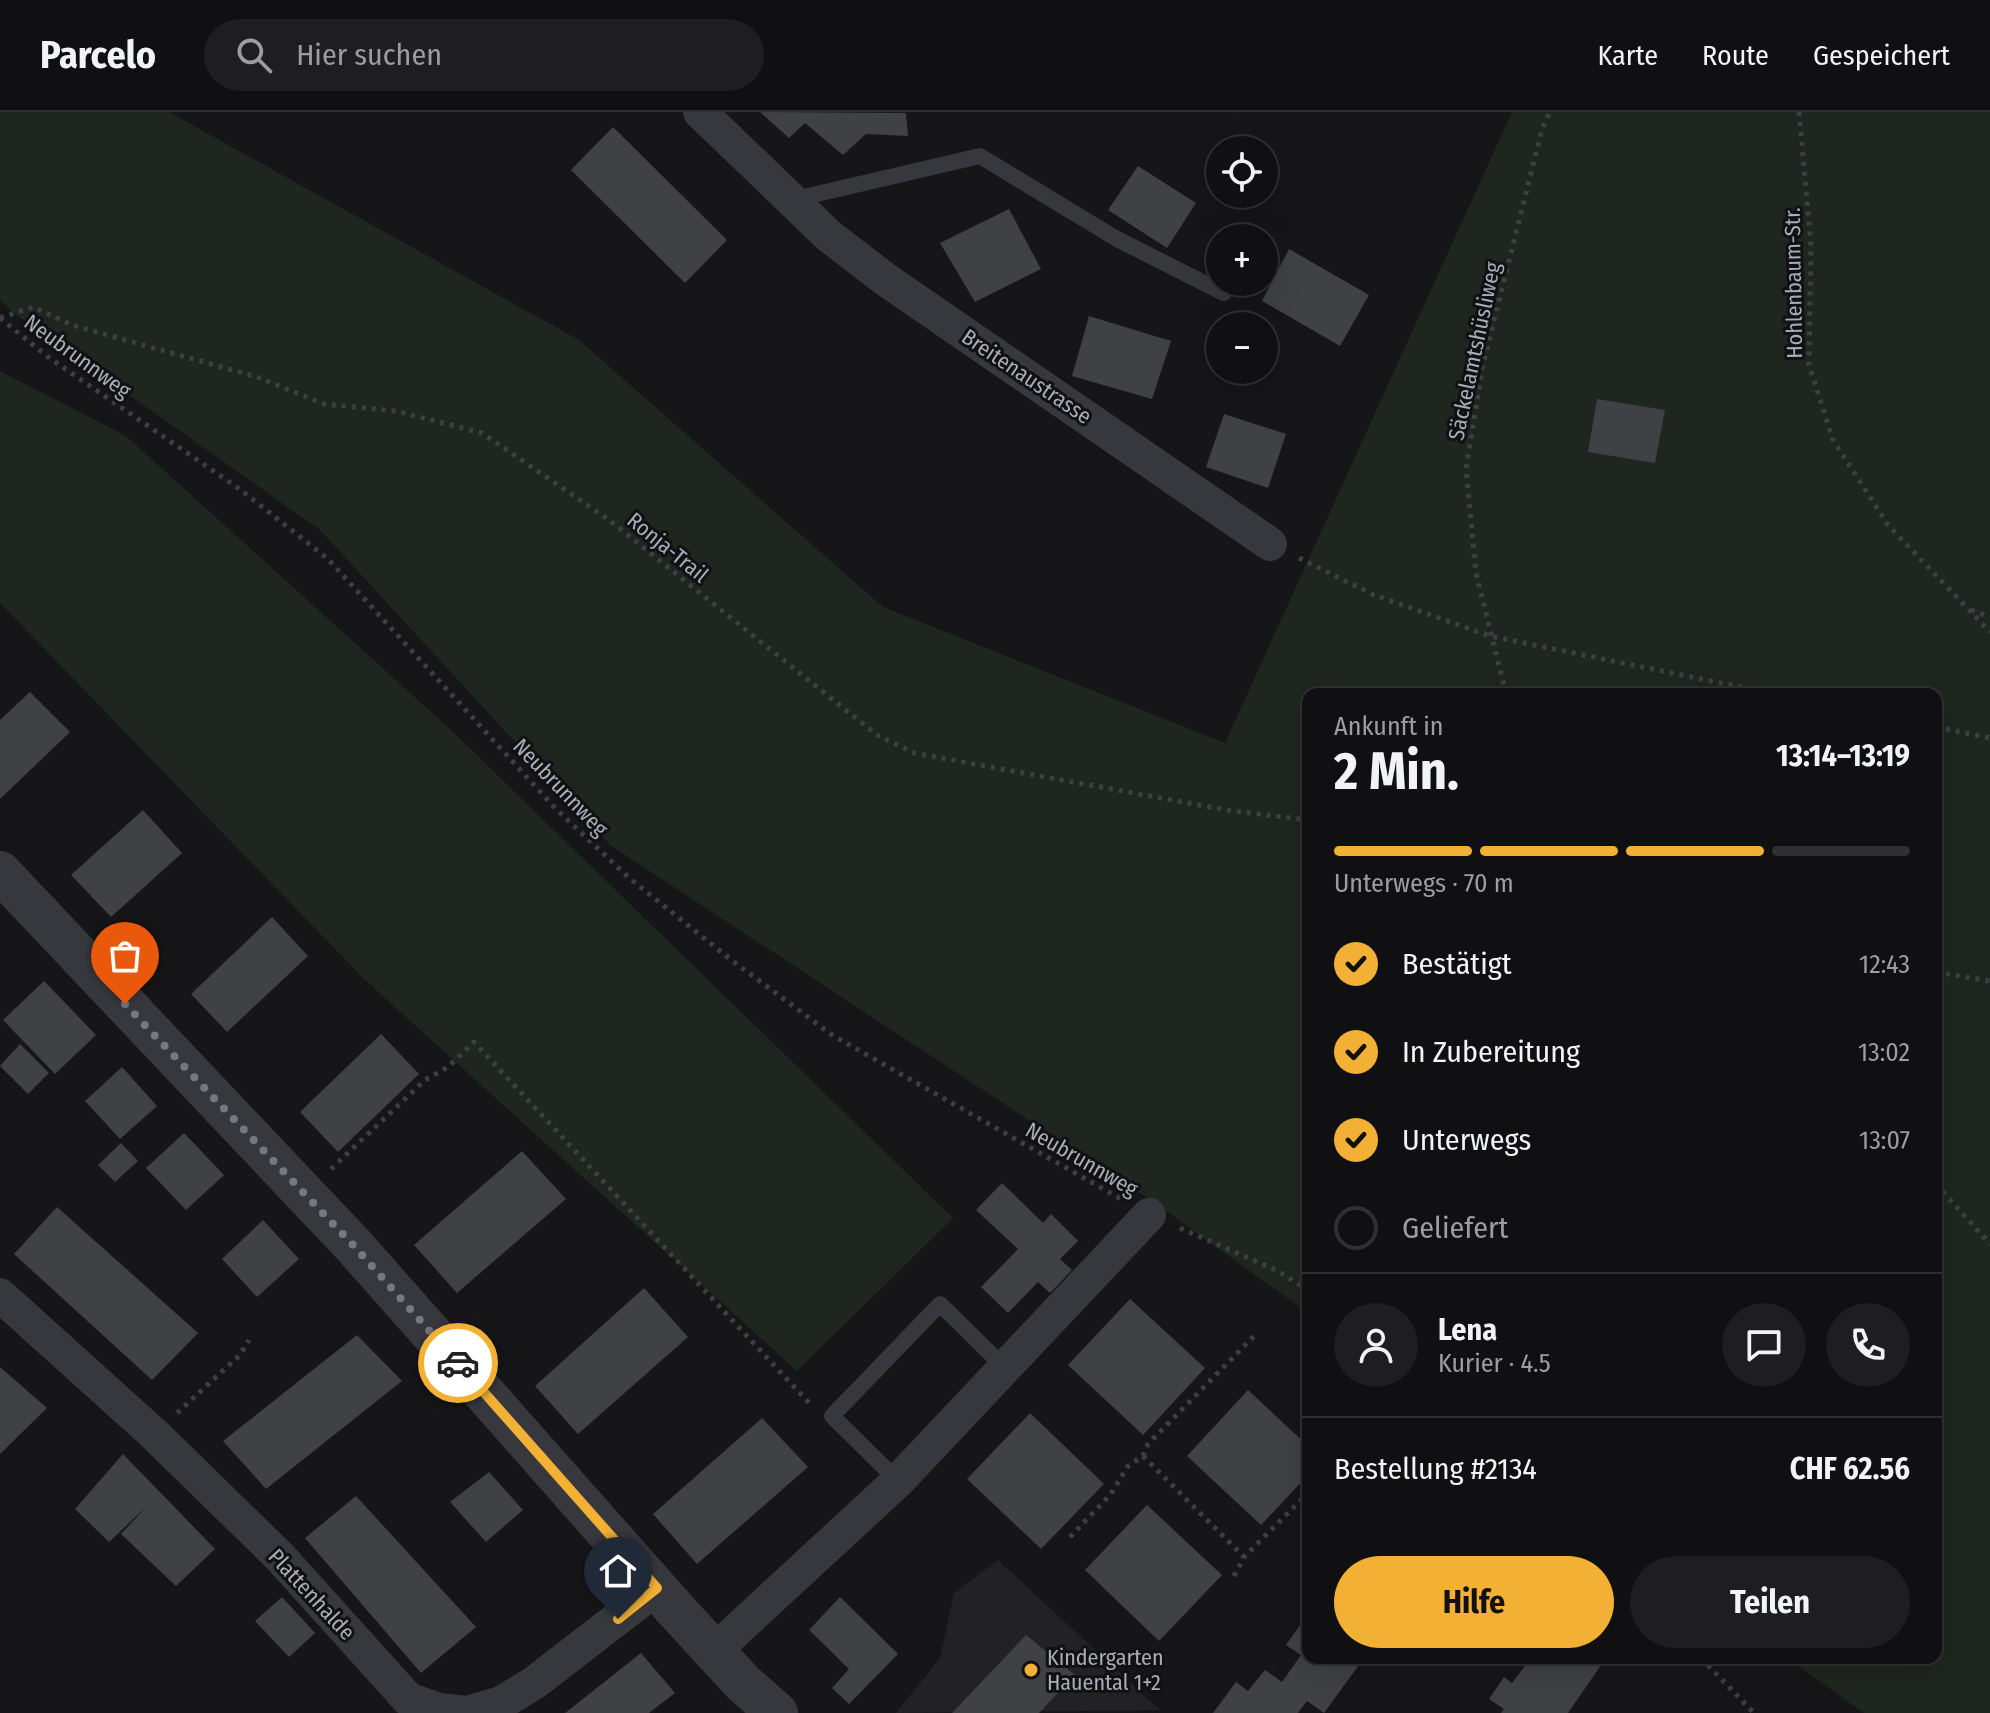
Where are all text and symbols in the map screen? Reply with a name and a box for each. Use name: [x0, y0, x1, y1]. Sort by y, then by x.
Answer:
search box: [204, 19, 764, 91]
text: Parcelo: [40, 32, 156, 78]
icon: search: [232, 33, 276, 77]
text: Hier suchen: [296, 37, 442, 73]
text: Karte: [1597, 39, 1658, 72]
text: Route: [1702, 39, 1769, 72]
text: Gespeichert: [1813, 39, 1950, 72]
map controls: [1206, 136, 1278, 384]
button: locate: [1206, 136, 1278, 208]
street label: Hohlenbaum-Str.: [1779, 207, 1808, 359]
button: +: [1206, 224, 1278, 296]
street label: Säckelamtshüsliweg: [1442, 259, 1507, 443]
street label: Neubrunnweg: [19, 309, 137, 405]
button: −: [1206, 312, 1278, 384]
street label: Breitenaustrasse: [957, 323, 1097, 430]
street label: Ronja-Trail: [622, 506, 714, 588]
text: Ankunft in: [1334, 711, 1443, 742]
street label: Neubrunnweg: [507, 733, 614, 842]
text: 13:14–13:19: [1776, 738, 1910, 774]
text: 2 Min.: [1334, 740, 1459, 803]
text: Unterwegs · 70 m: [1334, 868, 1514, 899]
pin: [91, 922, 159, 1004]
icon: bag: [103, 934, 147, 978]
icon: check: [1334, 942, 1378, 986]
text: Bestätigt: [1402, 946, 1512, 982]
text: 12:43: [1859, 949, 1910, 980]
icon: check: [1334, 1030, 1378, 1074]
text: In Zubereitung: [1402, 1034, 1580, 1070]
text: 13:02: [1858, 1037, 1910, 1068]
street label: Neubrunnweg: [1021, 1116, 1143, 1203]
icon: check: [1334, 1118, 1378, 1162]
text: Unterwegs: [1402, 1122, 1531, 1158]
text: 13:07: [1859, 1125, 1910, 1156]
text: Geliefert: [1402, 1210, 1508, 1246]
button: person: [1334, 1303, 1418, 1387]
button: chat: [1722, 1303, 1806, 1387]
button: phone: [1826, 1303, 1910, 1387]
text: Lena: [1438, 1312, 1497, 1348]
courier: [418, 1323, 498, 1403]
icon: car: [436, 1341, 480, 1385]
text: Kurier · 4.5: [1438, 1348, 1551, 1379]
text: Bestellung #2134: [1334, 1451, 1537, 1487]
text: CHF 62.56: [1790, 1451, 1910, 1487]
pin: [584, 1537, 652, 1619]
street label: Plattenhalde: [263, 1543, 361, 1646]
icon: home: [596, 1549, 640, 1593]
button: Hilfe: [1334, 1556, 1614, 1648]
button: Teilen: [1630, 1556, 1910, 1648]
place label: Kindergarten Hauental 1+2: [1047, 1644, 1164, 1696]
marker: Kindergarten Hauental 1+2: [1022, 1661, 1040, 1679]

